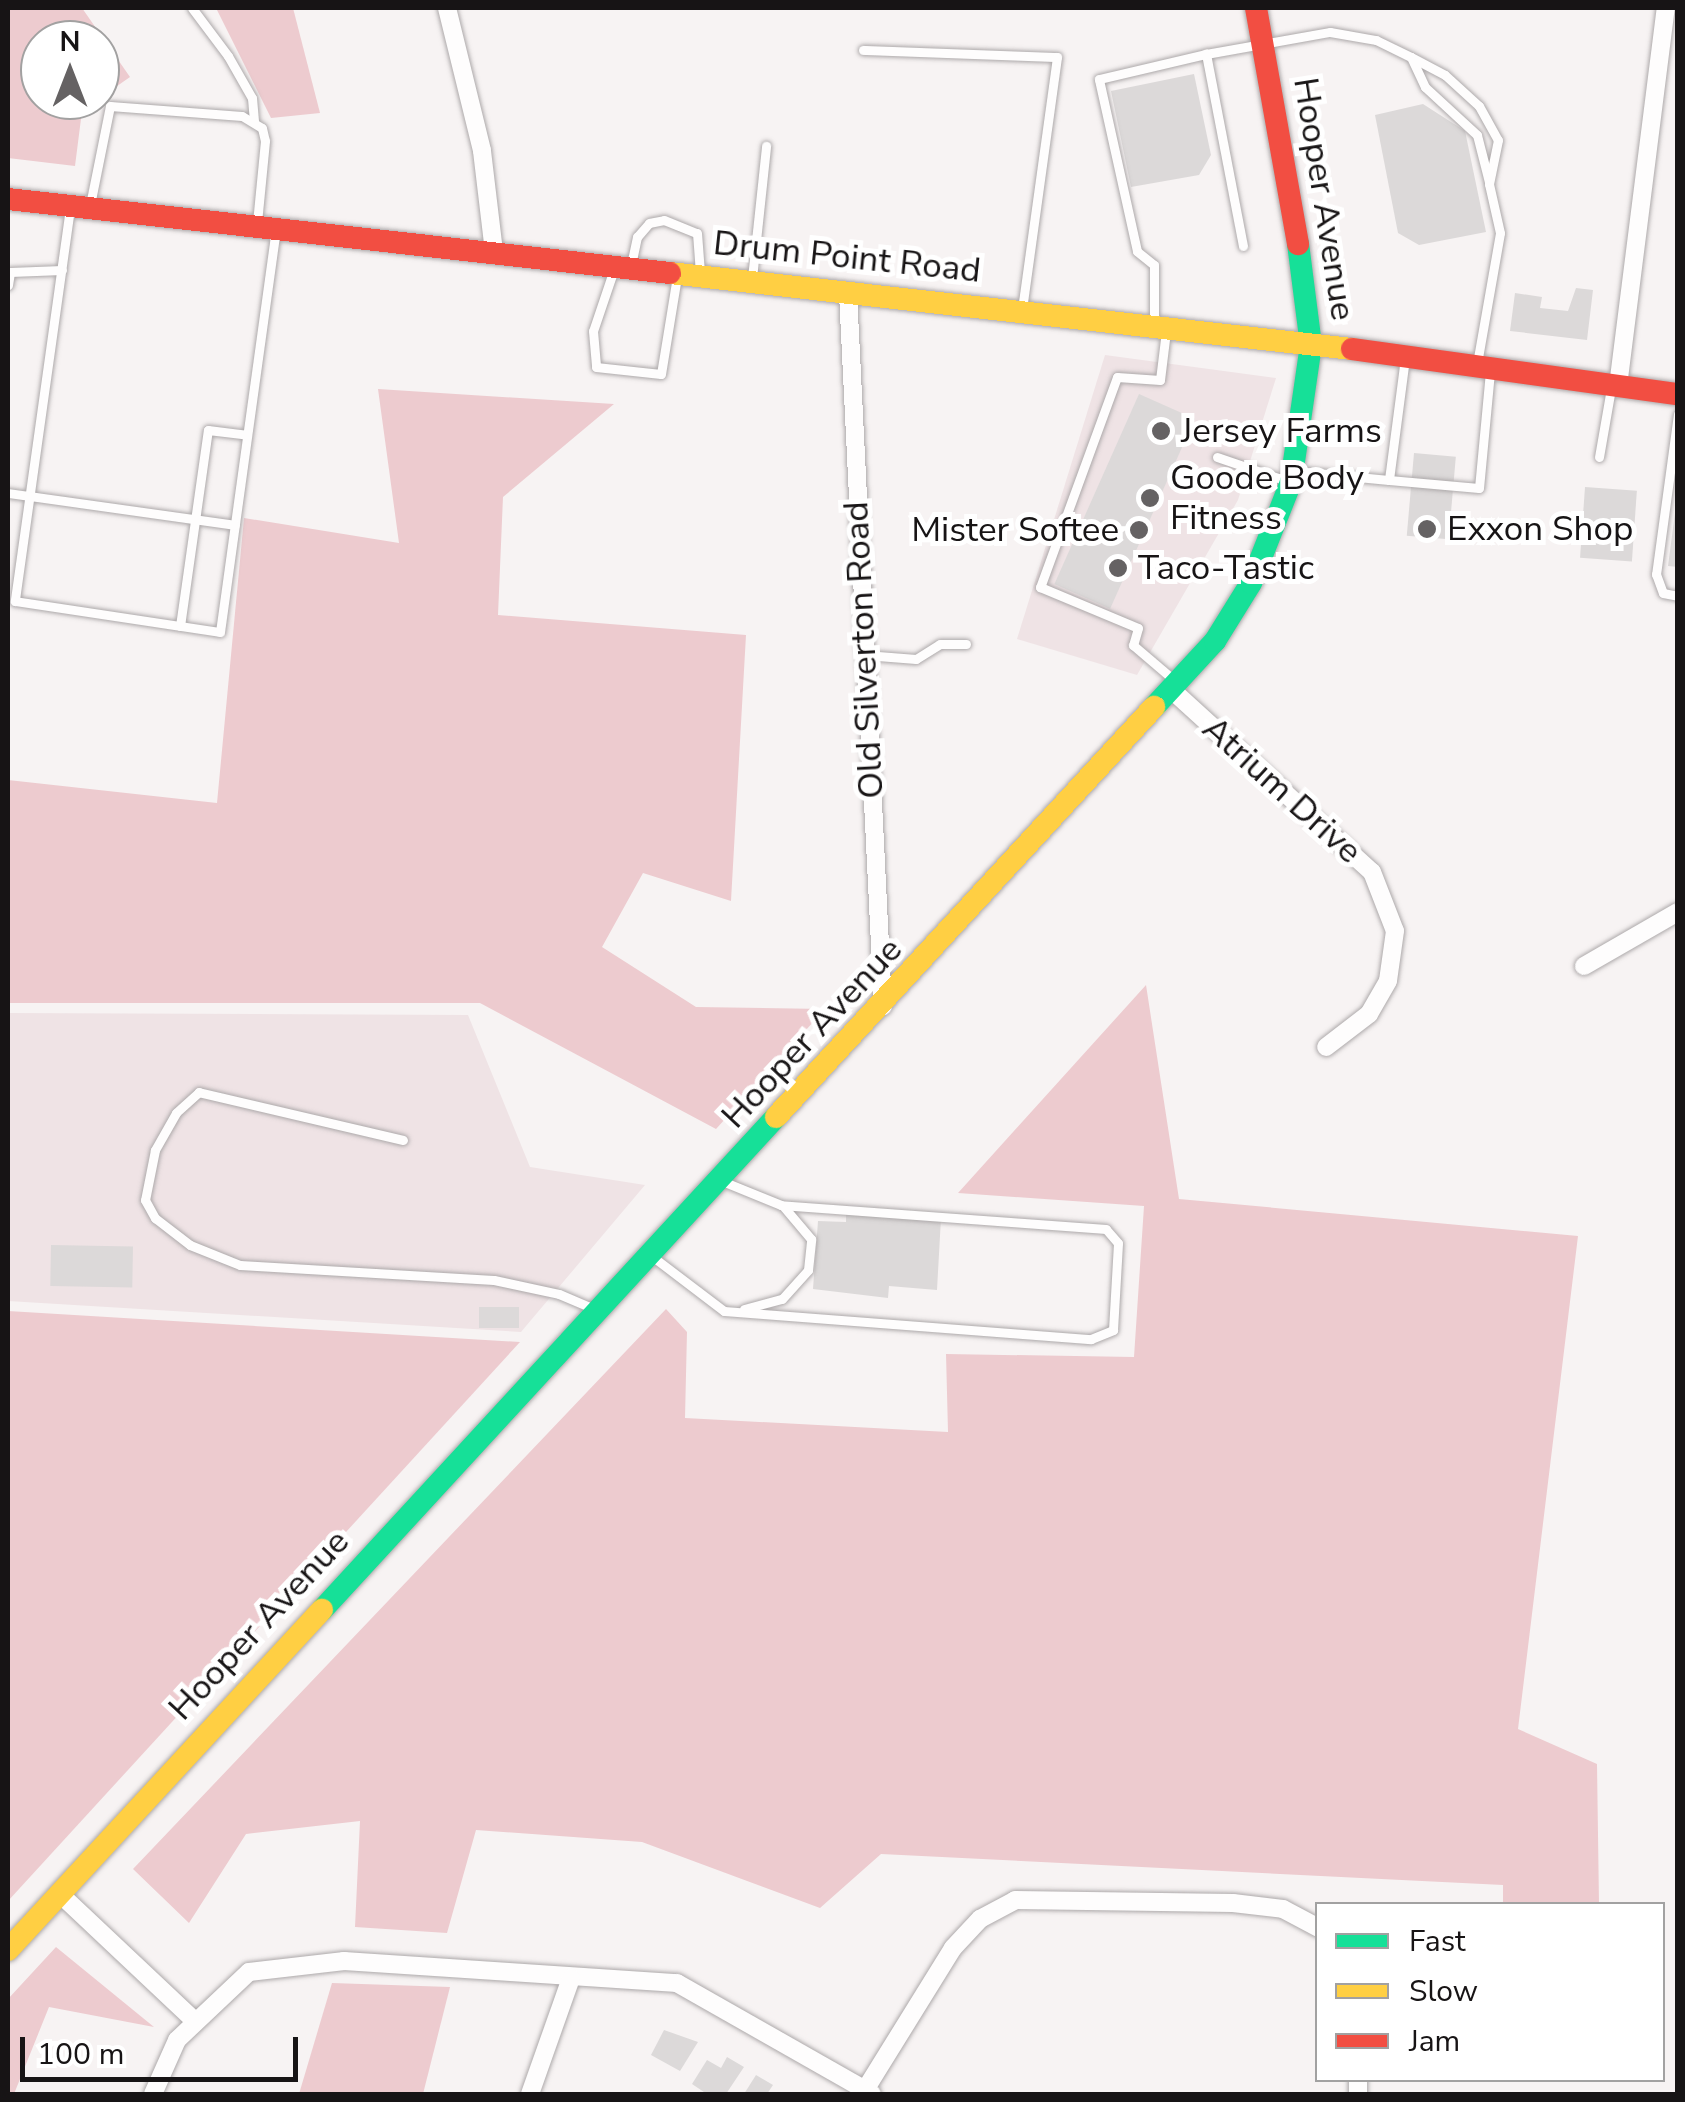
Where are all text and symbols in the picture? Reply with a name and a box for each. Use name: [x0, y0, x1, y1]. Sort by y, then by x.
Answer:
north arrow: [20, 20, 120, 120]
text: N: [60, 23, 80, 61]
street label: Hooper Avenue: [1284, 75, 1364, 323]
street label: Drum Point Road: [711, 222, 983, 292]
place label: Jersey Farms: [1181, 410, 1382, 452]
marker: Jersey Farms: [1150, 420, 1172, 442]
place label: Goode Body Fitness: [1170, 457, 1364, 539]
marker: Goode Body Fitness: [1139, 487, 1161, 509]
street label: Old Silverton Road: [835, 500, 893, 800]
place label: Exxon Shop: [1447, 508, 1633, 550]
place label: Mister Softee: [911, 509, 1119, 551]
marker: Exxon Shop: [1416, 518, 1438, 540]
marker: Mister Softee: [1128, 519, 1150, 541]
place label: Taco-Tastic: [1138, 547, 1314, 589]
marker: Taco-Tastic: [1107, 557, 1129, 579]
street label: Atrium Drive: [1194, 708, 1370, 872]
street label: Hooper Avenue: [713, 929, 911, 1137]
street label: Hooper Avenue: [160, 1521, 358, 1729]
legend: [1315, 1902, 1665, 2082]
text: Fast: [1409, 1921, 1466, 1962]
text: Slow: [1409, 1971, 1478, 2012]
scale bar: [25, 2017, 302, 2079]
text: Jam: [1409, 2021, 1460, 2062]
text: 100 m: [37, 2034, 124, 2075]

